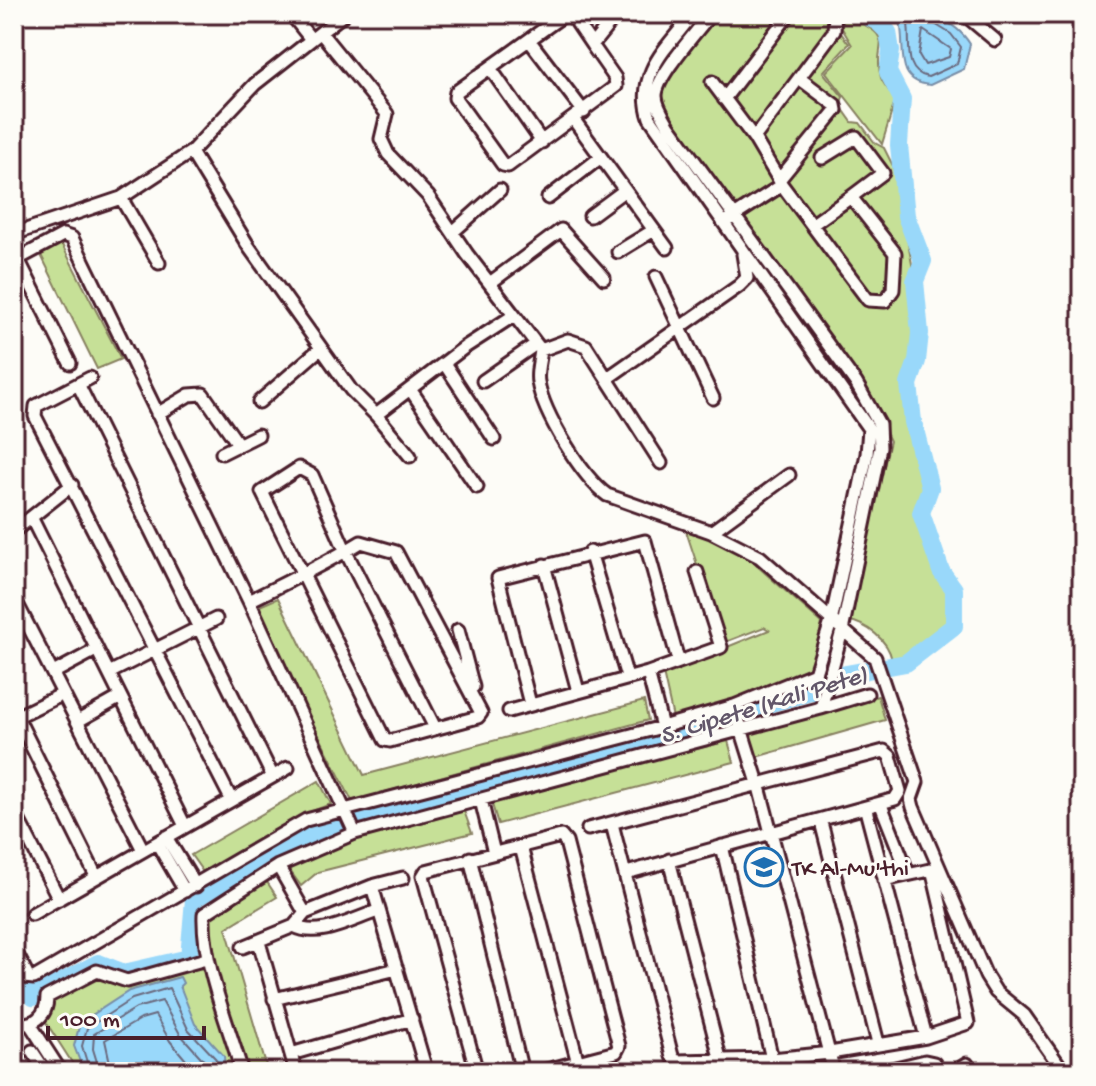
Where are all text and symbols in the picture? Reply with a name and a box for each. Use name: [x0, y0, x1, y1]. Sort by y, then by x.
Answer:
water label: S. Cipete (Kali Pete): [657, 661, 872, 754]
school or university icon: TK Al-Mu'thi: [743, 846, 785, 888]
place label: TK Al-Mu'thi: [790, 856, 909, 885]
scale bar: [48, 990, 204, 1040]
text: 100 m: [59, 1007, 120, 1036]

